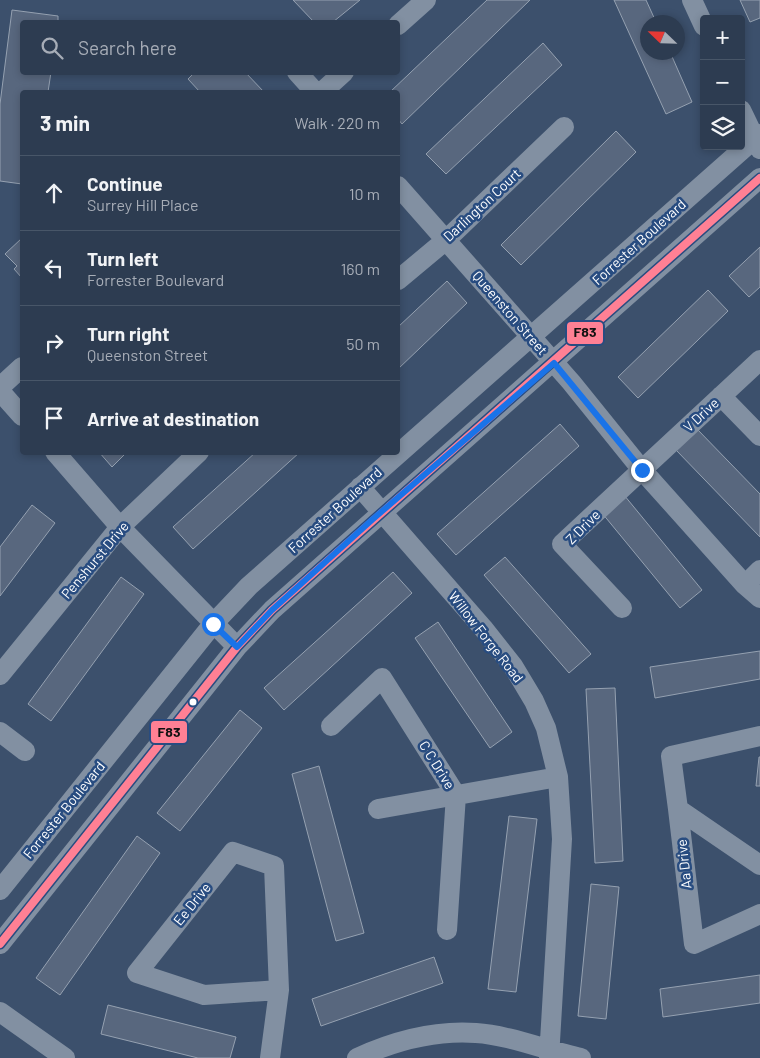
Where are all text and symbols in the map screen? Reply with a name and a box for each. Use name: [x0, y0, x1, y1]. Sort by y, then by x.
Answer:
north arrow: [640, 15, 685, 60]
map controls: [700, 15, 745, 150]
button: +: [700, 15, 745, 60]
search box: [20, 20, 400, 75]
icon: search: [38, 34, 66, 62]
text: Search here: [78, 36, 177, 59]
button: −: [700, 60, 745, 105]
button: layers: [700, 105, 745, 150]
text: 3 min: [40, 110, 90, 135]
text: Walk · 220 m: [294, 113, 380, 132]
street label: Darlington Court: [439, 164, 524, 245]
text: Continue: [87, 172, 163, 195]
icon: ahead: [40, 179, 68, 207]
text: 10 m: [349, 184, 380, 203]
text: Surrey Hill Place: [87, 195, 199, 214]
street label: Forrester Boulevard: [588, 195, 689, 288]
text: Turn left: [87, 247, 158, 270]
icon: left: [40, 254, 68, 282]
text: 160 m: [341, 259, 380, 278]
street label: Queenston Street: [469, 267, 552, 358]
text: Forrester Boulevard: [87, 270, 224, 289]
line badge: F83: [566, 321, 604, 345]
text: Turn right: [87, 322, 169, 345]
text: F83: [574, 323, 596, 340]
icon: right: [40, 329, 68, 357]
text: 50 m: [346, 334, 380, 353]
text: Queenston Street: [87, 345, 208, 364]
street label: V Drive: [679, 394, 722, 435]
icon: arrive: [40, 404, 68, 432]
text: Arrive at destination: [87, 407, 259, 430]
route end: [631, 459, 654, 482]
street label: Forrester Boulevard: [284, 463, 385, 556]
street label: Z Drive: [562, 506, 603, 547]
street label: Penshurst Drive: [57, 518, 132, 602]
street label: Willow Forge Road: [445, 588, 527, 686]
route start: [202, 613, 225, 636]
unlabelled marker: [188, 697, 198, 707]
line badge: F83: [150, 720, 188, 744]
text: F83: [158, 723, 180, 740]
street label: C C Drive: [416, 737, 459, 792]
street label: Forrester Boulevard: [19, 758, 108, 862]
street label: Aa Drive: [672, 838, 695, 890]
street label: Ee Drive: [169, 879, 214, 928]

